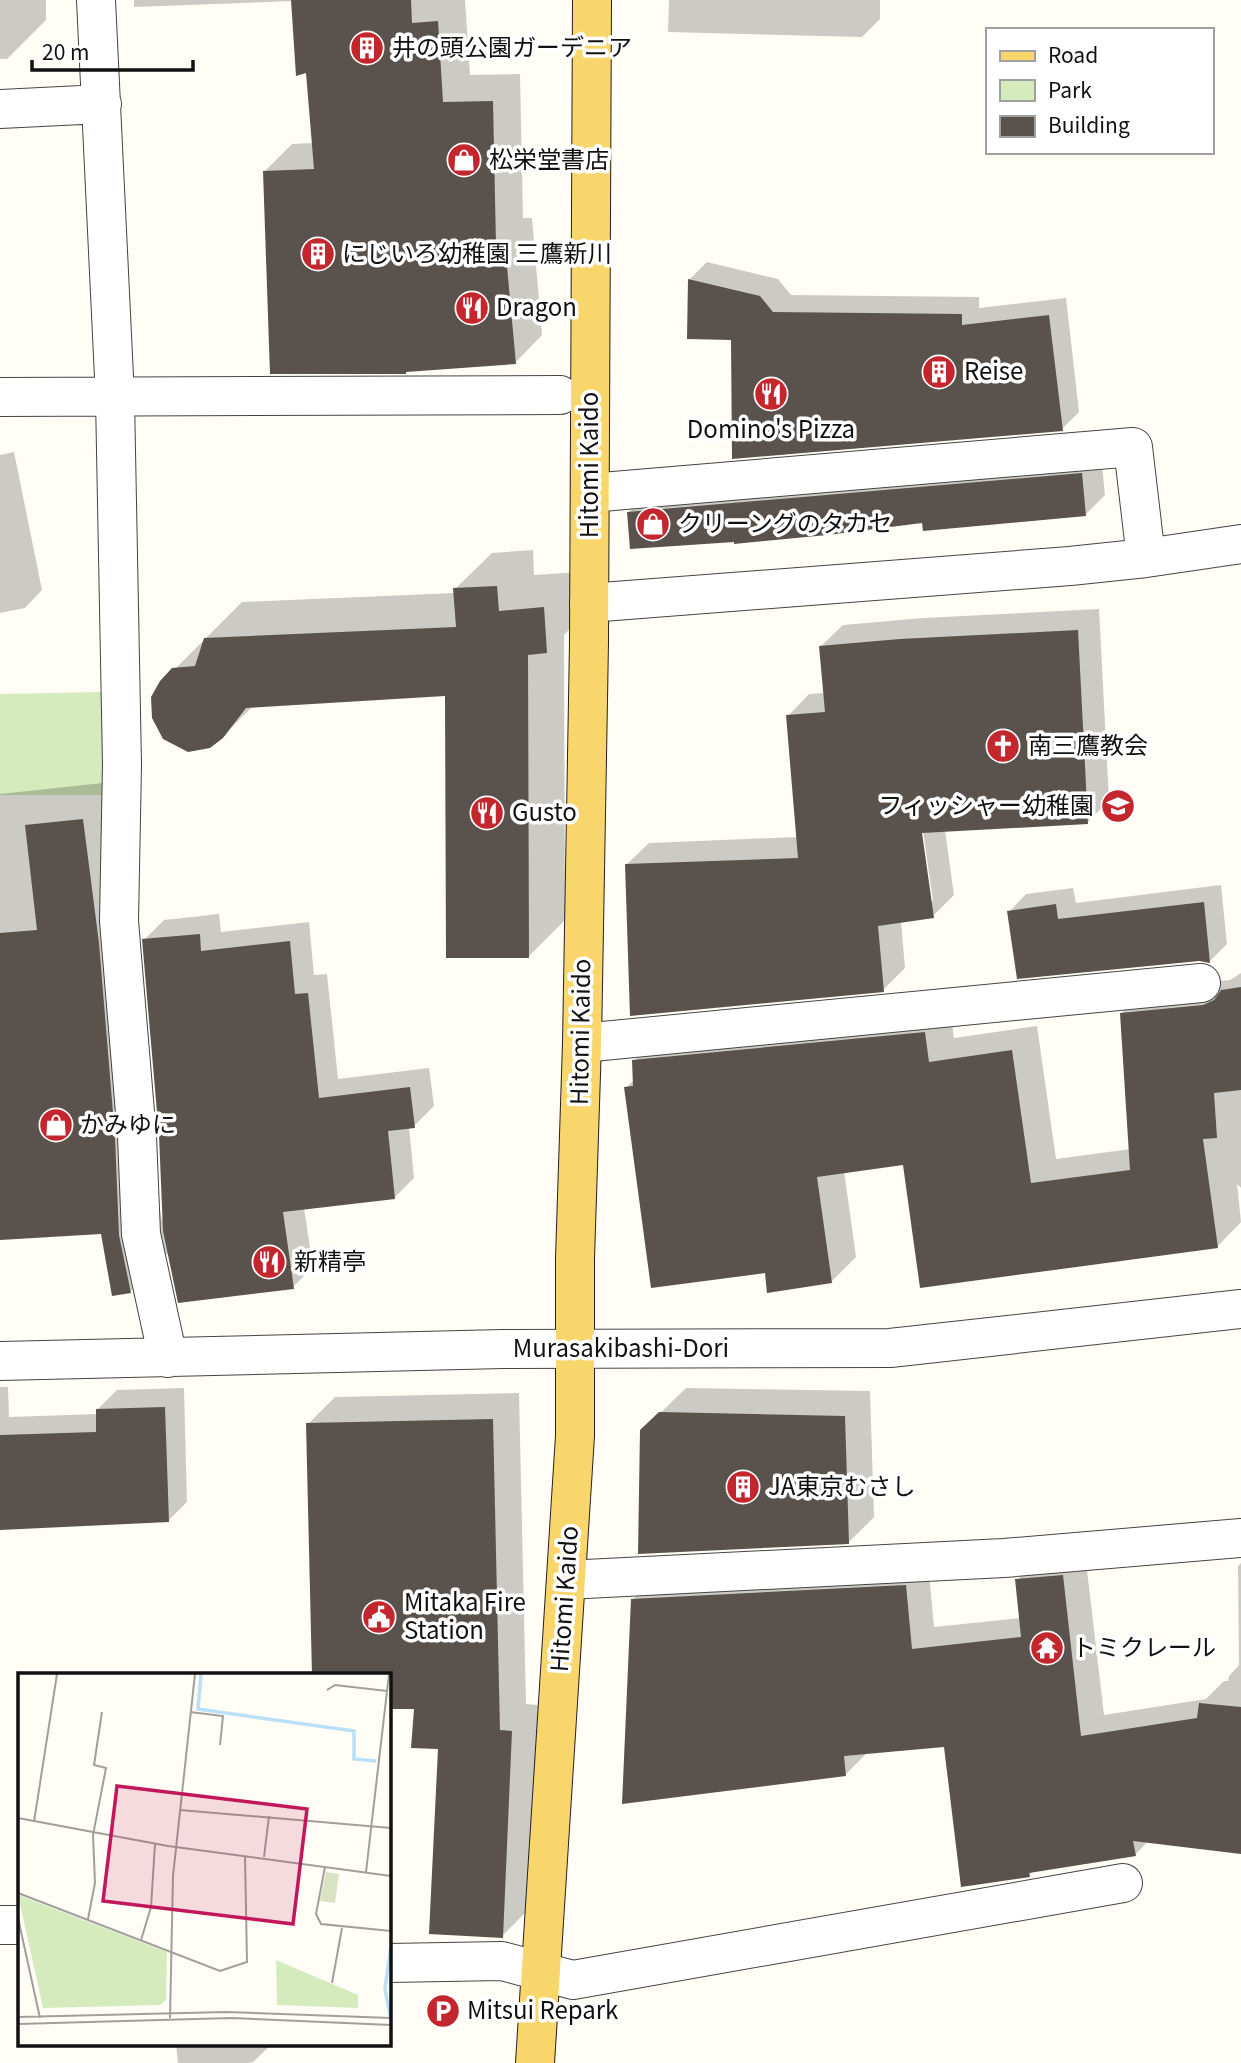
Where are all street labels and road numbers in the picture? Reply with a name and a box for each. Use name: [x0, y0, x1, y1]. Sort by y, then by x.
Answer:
street label: Hitomi Kaido: [570, 392, 605, 538]
street label: Hitomi Kaido: [560, 958, 597, 1105]
street label: Murasakibashi-Dori: [513, 1329, 729, 1364]
street label: Hitomi Kaido: [540, 1525, 585, 1673]

